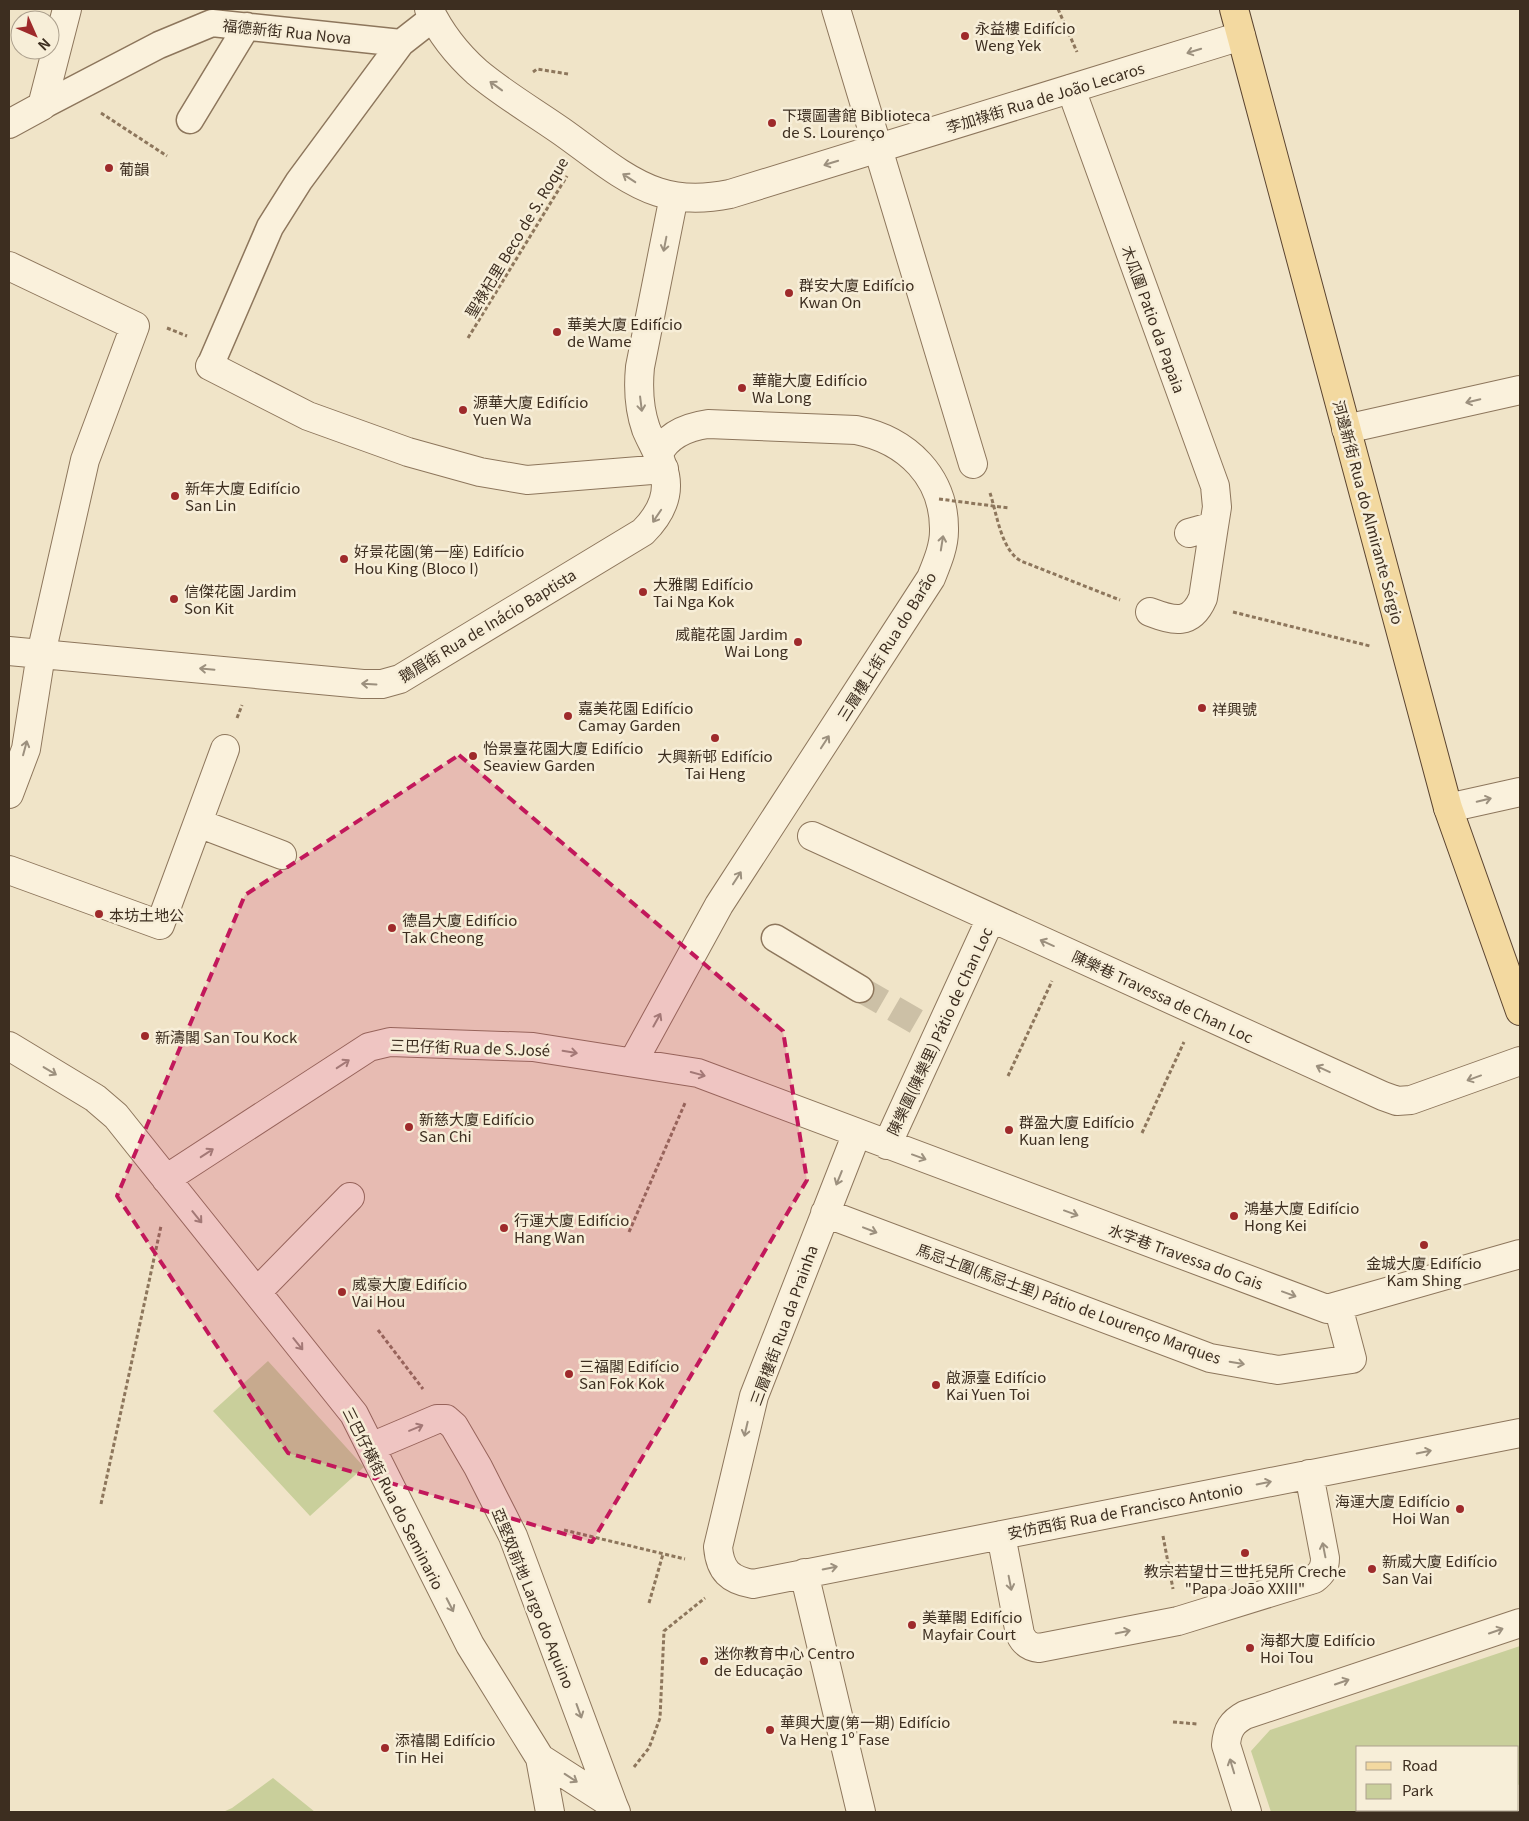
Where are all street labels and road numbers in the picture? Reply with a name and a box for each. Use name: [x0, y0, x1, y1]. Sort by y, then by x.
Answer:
street label: 福德新街 Rua Nova: [221, 14, 353, 48]
street label: 李加祿街 Rua de João Lecaros: [943, 57, 1147, 137]
street label: 聖祿杞里 Beco de S. Roque: [460, 153, 572, 321]
street label: 木瓜圍 Patio da Papaia: [1117, 242, 1191, 396]
street label: 河邊新街 Rua do Almirante Sérgio: [1329, 397, 1409, 627]
street label: 鵝眉街 Rua de Inácio Baptista: [394, 564, 580, 686]
street label: 三層樓上街 Rua do Barão: [832, 568, 940, 724]
street label: 陳樂圍(陳樂里) Pátio de Chan Loc: [881, 923, 997, 1139]
street label: 陳樂巷 Travessa de Chan Loc: [1069, 945, 1257, 1047]
street label: 三巴仔街 Rua de S.José: [390, 1034, 550, 1060]
street label: 水字巷 Travessa do Cais: [1106, 1218, 1266, 1294]
street label: 馬忌士圍(馬忌士里) Pátio de Lourenço Marques: [914, 1238, 1224, 1368]
street label: 三層樓街 Rua da Prainha: [744, 1242, 822, 1408]
street label: 三巴仔橫街 Rua do Seminario: [339, 1403, 449, 1593]
street label: 安仿西街 Rua de Francisco Antonio: [1006, 1477, 1244, 1543]
street label: 亞堅奴前地 Largo do Aquino: [488, 1505, 580, 1691]

